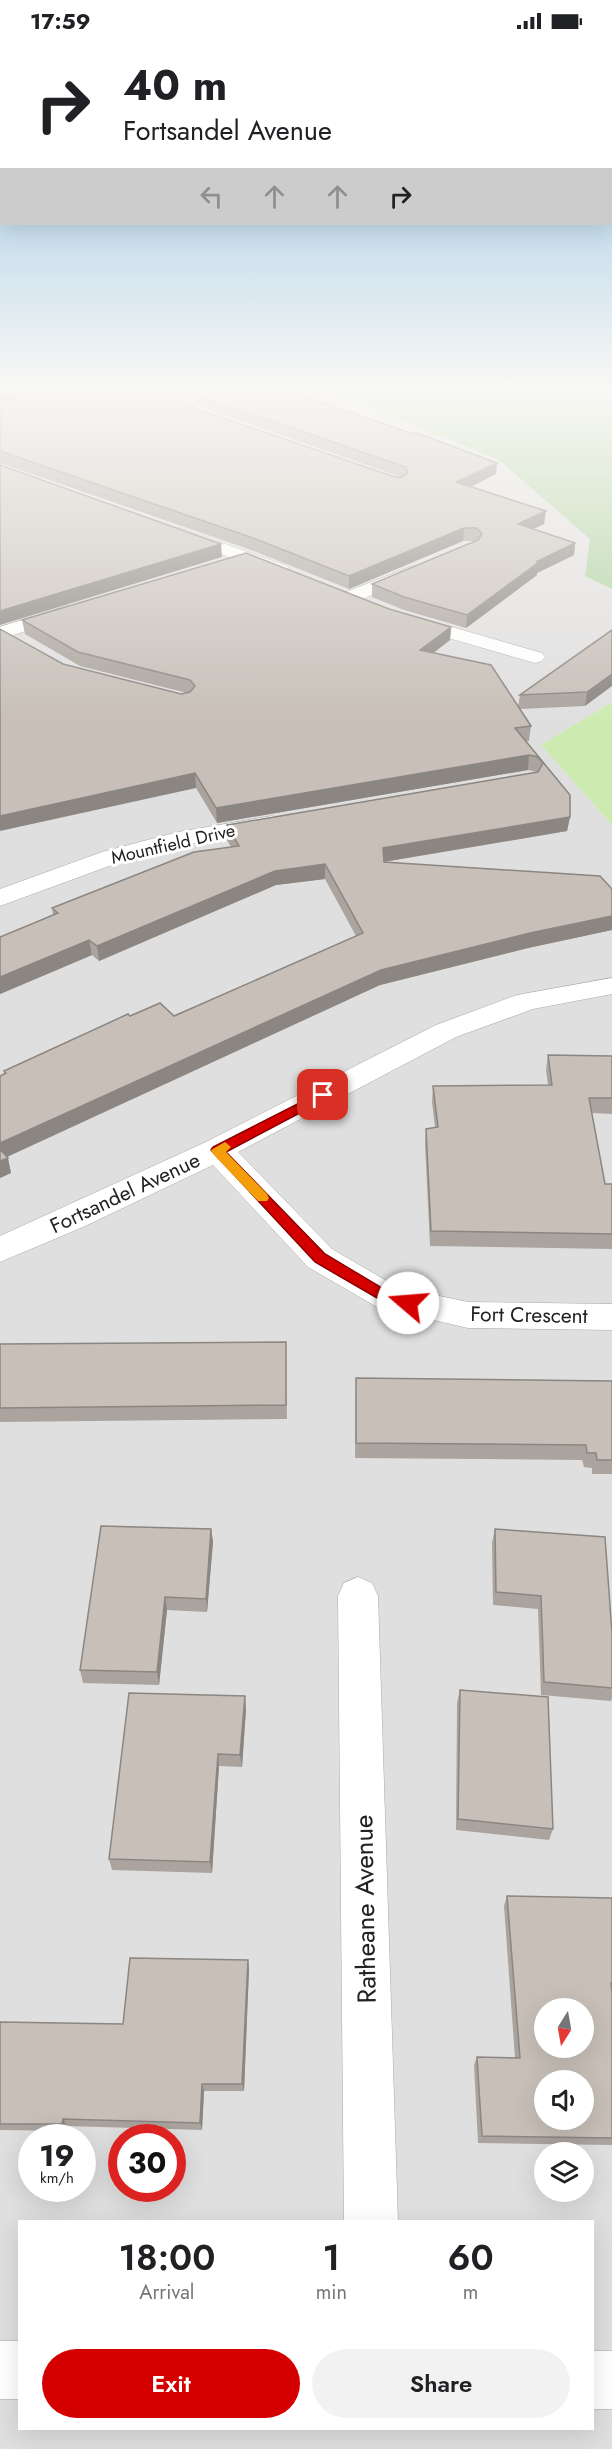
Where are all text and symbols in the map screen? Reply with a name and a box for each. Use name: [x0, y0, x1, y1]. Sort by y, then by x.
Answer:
text: 17:59: [30, 5, 90, 37]
text: 40 m: [123, 55, 227, 116]
icon: right: [24, 66, 102, 144]
text: Fortsandel Avenue: [123, 111, 332, 150]
icon: left: [195, 180, 228, 213]
icon: ahead: [258, 180, 291, 213]
icon: ahead: [321, 180, 354, 213]
icon: right: [384, 180, 417, 213]
street label: Mountfield Drive: [108, 817, 238, 871]
pin: [297, 1069, 348, 1120]
icon: arrive: [306, 1078, 339, 1111]
street label: Fortsandel Avenue: [45, 1145, 205, 1241]
position arrow: [376, 1271, 440, 1335]
street label: Fort Crescent: [470, 1299, 588, 1331]
street label: Ratheane Avenue: [344, 1814, 386, 2004]
north arrow: [534, 1998, 594, 2058]
map controls: [534, 1998, 594, 2202]
button: sound: [534, 2070, 594, 2130]
speed limit sign: 30: [108, 2124, 186, 2202]
text: 19: [39, 2134, 75, 2177]
button: layers: [534, 2142, 594, 2202]
text: km/h: [40, 2167, 74, 2189]
text: 18:00: [118, 2231, 215, 2283]
text: 1: [323, 2231, 340, 2283]
text: 60: [447, 2231, 494, 2283]
text: Arrival: [139, 2278, 194, 2307]
text: min: [316, 2278, 347, 2307]
text: m: [463, 2278, 478, 2307]
button: Exit: [42, 2349, 300, 2418]
button: Share: [312, 2349, 570, 2418]

